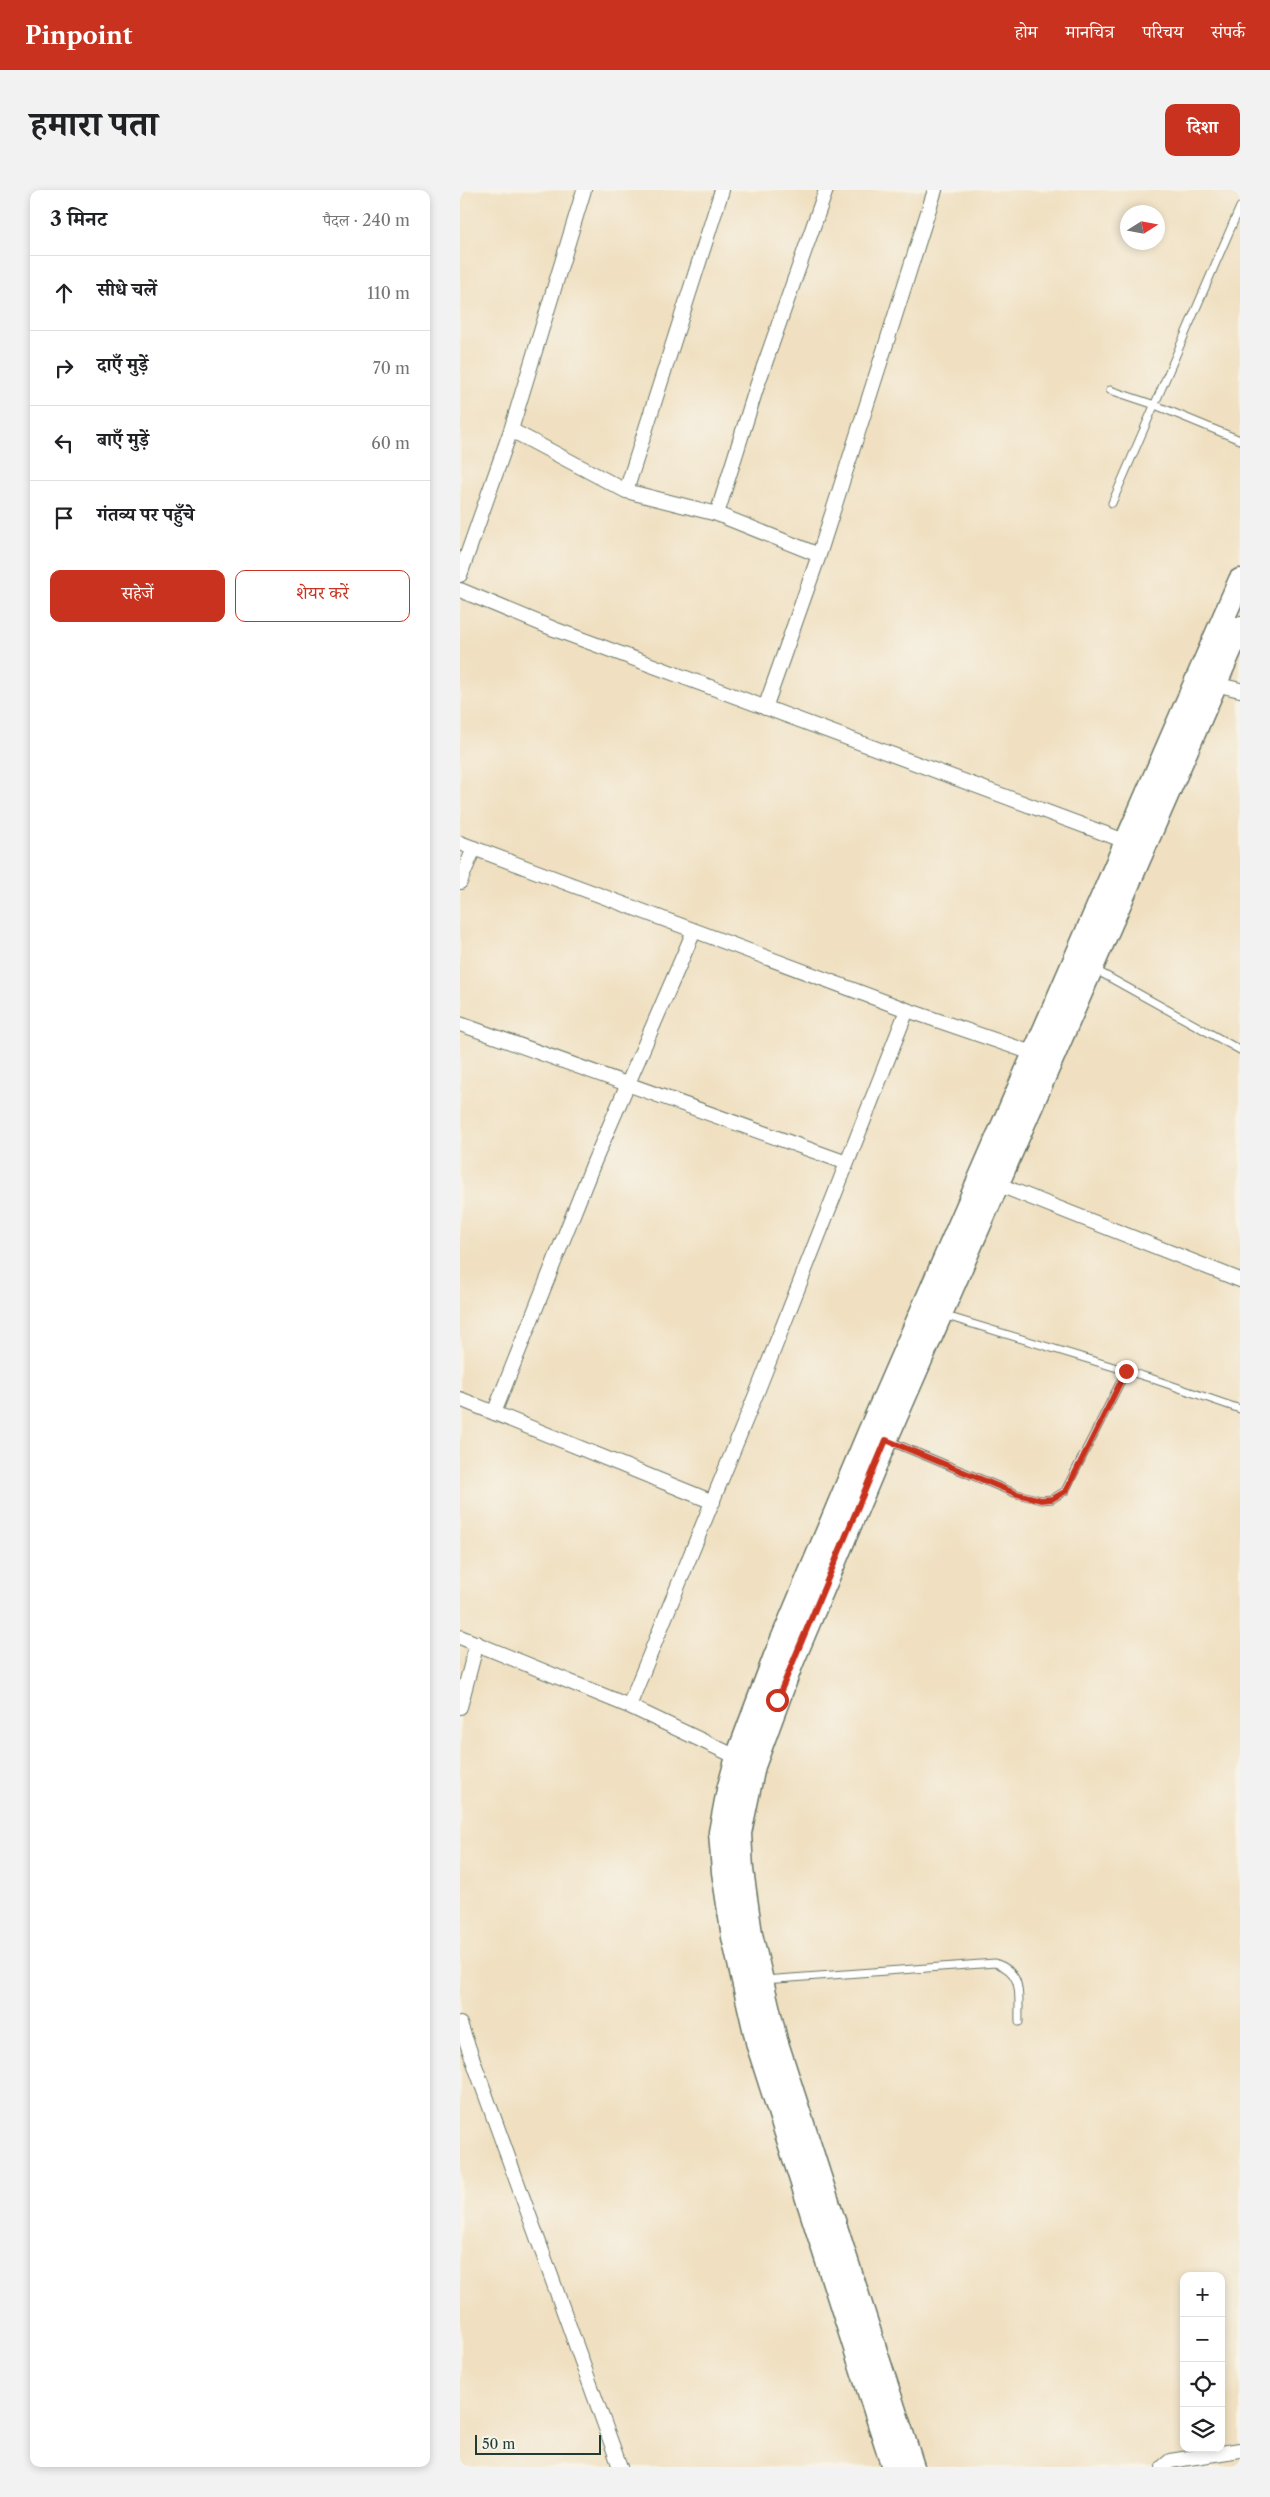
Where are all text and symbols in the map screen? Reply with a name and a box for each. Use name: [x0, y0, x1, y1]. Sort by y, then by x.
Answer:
text: Pinpoint: [25, 21, 132, 50]
text: होम: [1015, 21, 1038, 43]
text: मानचित्र: [1066, 21, 1114, 43]
text: परिचय: [1142, 21, 1183, 43]
text: संपर्क: [1211, 21, 1245, 43]
text: हमारा पता: [30, 102, 158, 145]
button: दिशा: [1165, 104, 1240, 156]
north arrow: [1120, 205, 1165, 250]
text: 3 मिनट: [50, 206, 107, 231]
text: पैदल · 240 m: [323, 210, 410, 230]
text: सीधे चलें: [97, 278, 157, 301]
icon: ahead: [50, 279, 78, 307]
text: 110 m: [367, 283, 410, 303]
text: दाएँ मुड़ें: [97, 353, 148, 376]
icon: right: [50, 354, 78, 382]
text: 70 m: [373, 358, 410, 378]
text: बाएँ मुड़ें: [97, 428, 149, 451]
icon: left: [50, 429, 78, 457]
text: 60 m: [371, 433, 410, 453]
text: गंतव्य पर पहुँचे: [97, 503, 194, 526]
icon: arrive: [50, 504, 78, 532]
button: सहेजें: [50, 570, 225, 622]
button: शेयर करें: [235, 570, 410, 622]
route end: [1115, 1360, 1138, 1383]
route start: [766, 1689, 789, 1712]
map controls: [1180, 2272, 1225, 2452]
button: +: [1180, 2272, 1225, 2317]
button: −: [1180, 2317, 1225, 2362]
button: locate: [1180, 2362, 1225, 2407]
button: layers: [1180, 2407, 1225, 2452]
scale bar: [475, 2432, 601, 2455]
text: 50 m: [482, 2435, 515, 2453]

